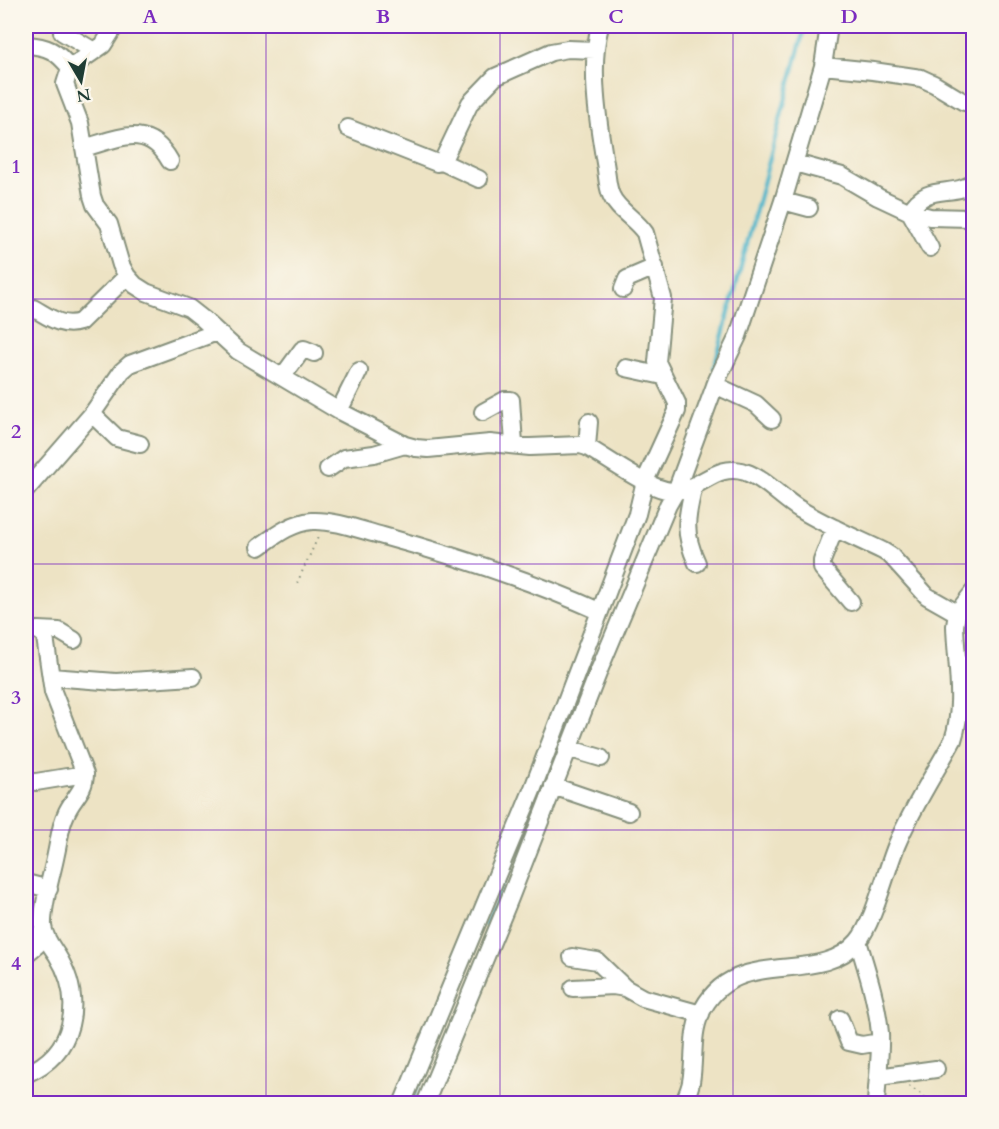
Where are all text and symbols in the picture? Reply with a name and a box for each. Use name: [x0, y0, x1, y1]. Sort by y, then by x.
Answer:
text: A: [142, 3, 158, 30]
text: B: [376, 3, 390, 30]
text: C: [608, 3, 624, 30]
text: D: [840, 3, 858, 30]
north arrow: [51, 51, 111, 111]
text: N: [75, 83, 92, 107]
text: 1: [11, 153, 21, 180]
text: 2: [11, 418, 21, 445]
text: 3: [11, 684, 21, 711]
text: 4: [11, 950, 21, 977]

